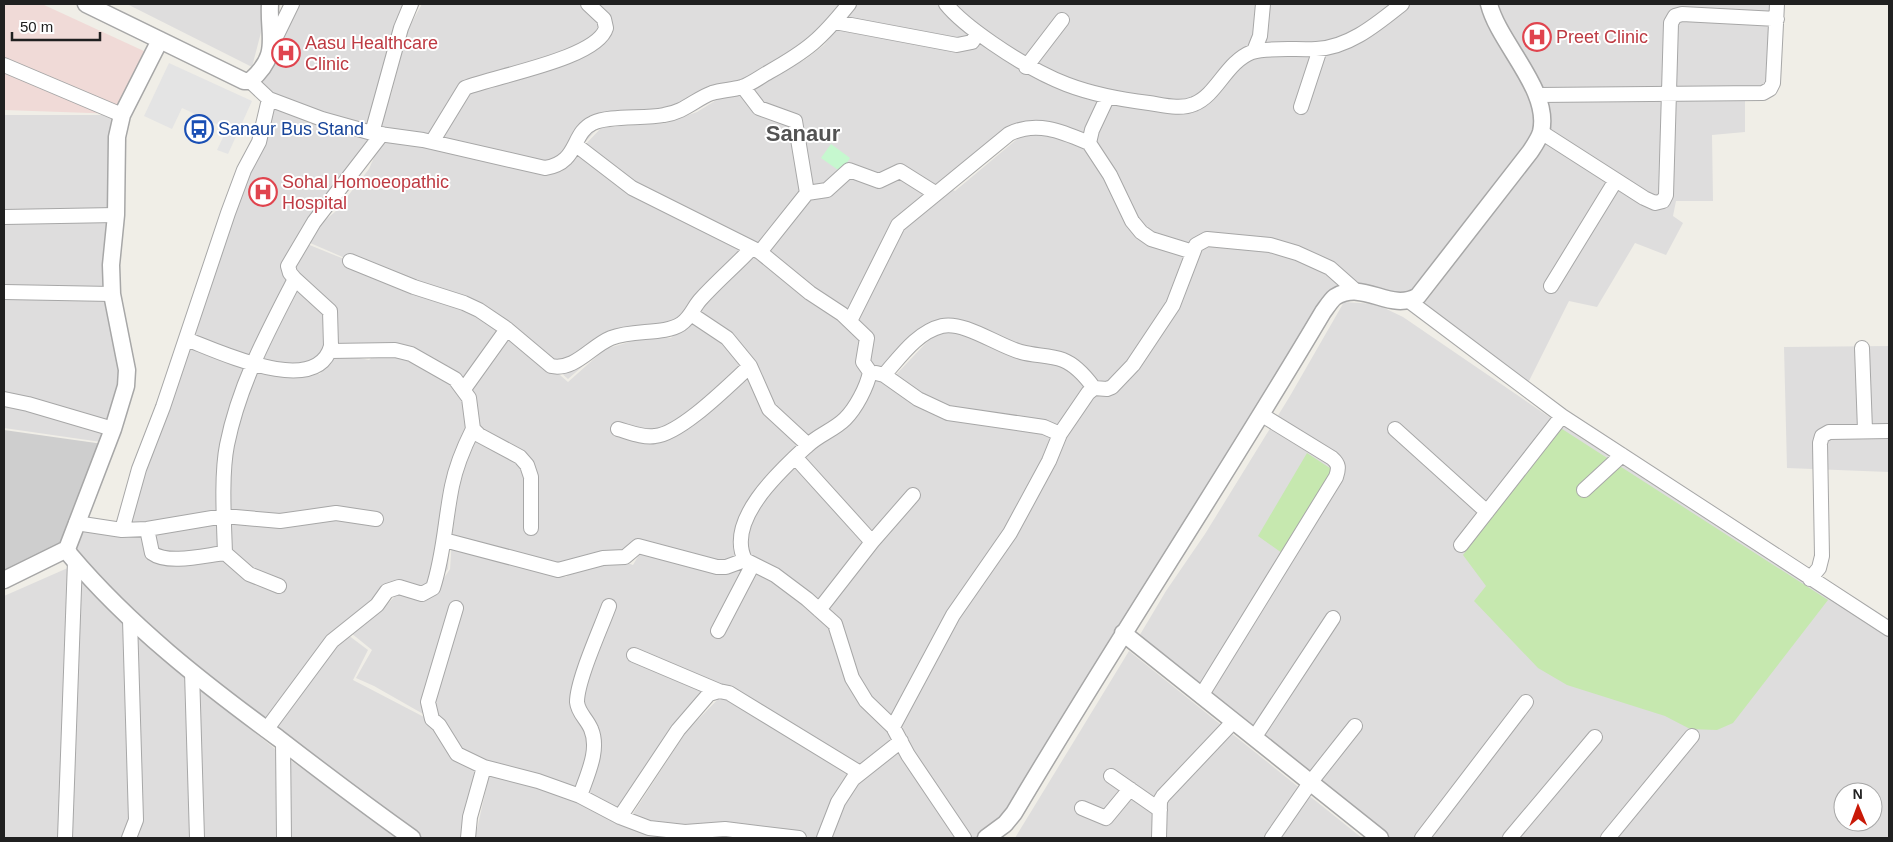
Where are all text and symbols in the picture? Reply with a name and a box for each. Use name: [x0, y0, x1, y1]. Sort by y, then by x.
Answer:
scale bar: [12, 10, 100, 42]
text: 50 m: [20, 18, 53, 35]
hospital icon: Preet Clinic: [1522, 22, 1552, 52]
place label: Preet Clinic: [1556, 27, 1648, 47]
place label: Aasu Healthcare Clinic: [305, 33, 438, 74]
hospital icon: Aasu Healthcare Clinic: [271, 38, 301, 68]
bus stop icon: Sanaur Bus Stand: [184, 114, 214, 144]
place label: Sanaur Bus Stand: [218, 119, 364, 139]
district label: Sanaur: [766, 121, 841, 146]
place label: Sohal Homoeopathic Hospital: [282, 172, 449, 213]
hospital icon: Sohal Homoeopathic Hospital: [248, 177, 278, 207]
north arrow: [1833, 782, 1883, 832]
text: N: [1853, 786, 1863, 802]

